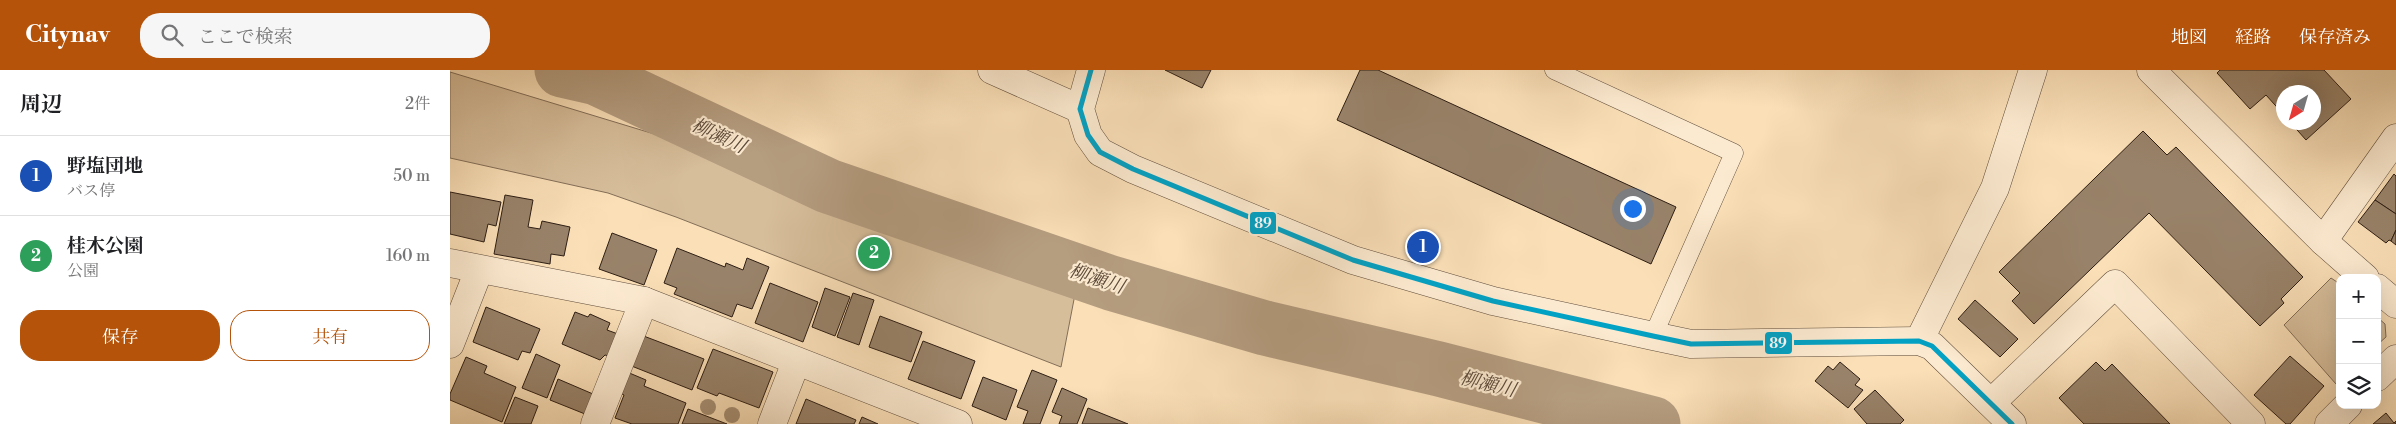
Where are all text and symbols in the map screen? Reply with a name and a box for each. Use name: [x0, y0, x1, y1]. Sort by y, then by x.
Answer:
search box: [140, 13, 490, 58]
text: Citynav: [25, 20, 110, 50]
icon: search: [158, 21, 186, 49]
text: ここで検索: [198, 25, 293, 49]
text: 地図: [2171, 26, 2207, 49]
text: 経路: [2235, 26, 2271, 49]
text: 保存済み: [2299, 26, 2371, 49]
north arrow: [2276, 85, 2321, 130]
text: 周辺: [20, 92, 62, 118]
text: 2件: [405, 94, 430, 114]
water label: 柳瀬川: [688, 113, 751, 160]
text: 野塩団地: [67, 154, 143, 178]
text: 1: [32, 166, 40, 186]
text: 50 m: [393, 166, 430, 186]
text: バス停: [67, 181, 115, 201]
your location: [1620, 196, 1646, 222]
line badge: 89: [1249, 211, 1277, 235]
text: 89: [1254, 215, 1272, 233]
pin: 1: [1407, 228, 1439, 266]
text: 桂木公園: [67, 234, 143, 258]
pin: 2: [858, 234, 890, 272]
text: 2: [31, 246, 41, 266]
text: 160 m: [386, 246, 430, 266]
water label: 柳瀬川: [1066, 259, 1129, 300]
text: 公園: [67, 261, 99, 281]
map controls: [2336, 274, 2381, 409]
button: +: [2336, 274, 2381, 319]
button: 保存: [20, 310, 220, 361]
button: 共有: [230, 310, 430, 361]
button: −: [2336, 319, 2381, 364]
line badge: 89: [1764, 331, 1793, 355]
text: 89: [1769, 335, 1787, 353]
button: layers: [2336, 364, 2381, 409]
water label: 柳瀬川: [1457, 365, 1520, 403]

